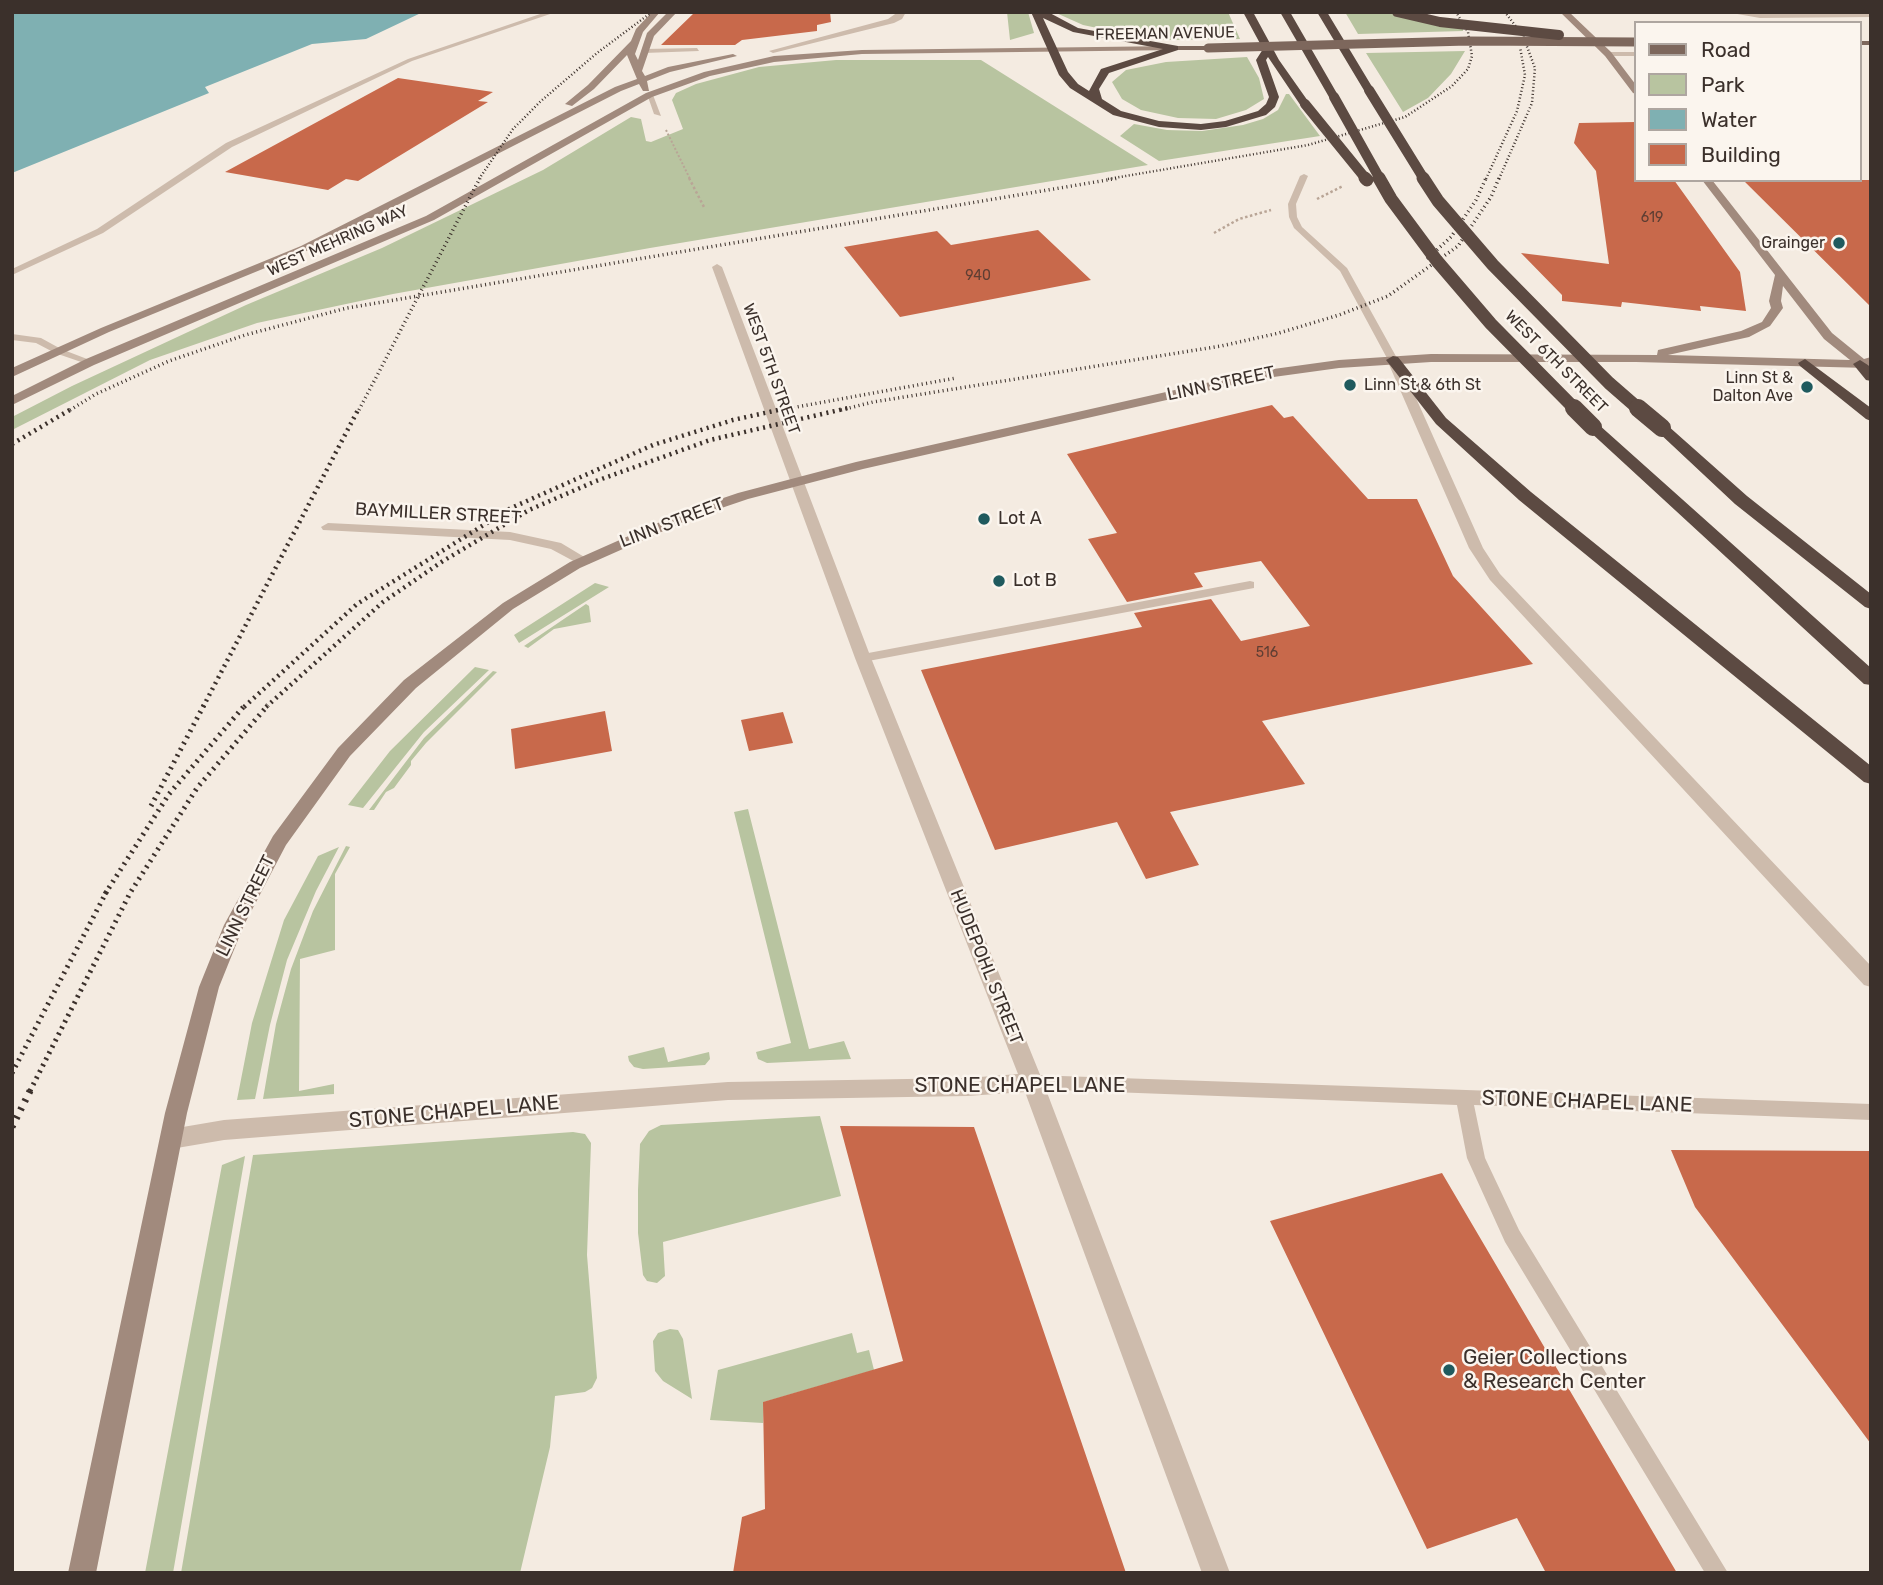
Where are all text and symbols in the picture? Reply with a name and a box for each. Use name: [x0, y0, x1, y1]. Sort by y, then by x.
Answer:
legend: [1634, 21, 1862, 182]
street label: FREEMAN AVENUE: [1095, 23, 1235, 45]
text: Road: [1701, 37, 1751, 62]
text: Park: [1701, 72, 1745, 97]
text: Water: [1701, 107, 1757, 132]
text: Building: [1701, 142, 1781, 167]
street label: WEST MEHRING WAY: [264, 201, 412, 281]
house number: 619: [1641, 210, 1663, 226]
place label: Grainger: [1761, 233, 1825, 253]
marker: Grainger: [1831, 235, 1847, 251]
house number: 940: [965, 268, 991, 284]
street label: WEST 5TH STREET: [738, 301, 804, 437]
street label: WEST 6TH STREET: [1501, 307, 1611, 417]
street label: LINN STREET: [1165, 362, 1277, 406]
place label: Linn St & Dalton Ave: [1712, 368, 1793, 406]
place label: Linn St & 6th St: [1364, 375, 1481, 395]
marker: Linn St & 6th St: [1342, 377, 1358, 393]
marker: Linn St & Dalton Ave: [1799, 379, 1815, 395]
street label: LINN STREET: [617, 493, 727, 553]
street label: BAYMILLER STREET: [354, 499, 522, 529]
place label: Lot A: [998, 508, 1042, 530]
marker: Lot A: [976, 511, 992, 527]
place label: Lot B: [1013, 570, 1057, 592]
marker: Lot B: [991, 573, 1007, 589]
house number: 516: [1256, 645, 1278, 661]
street label: LINN STREET: [212, 852, 280, 960]
street label: HUDEPOHL STREET: [945, 886, 1027, 1048]
street label: STONE CHAPEL LANE: [915, 1073, 1125, 1099]
street label: STONE CHAPEL LANE: [1481, 1086, 1693, 1118]
street label: STONE CHAPEL LANE: [348, 1090, 560, 1134]
place label: Geier Collections & Research Center: [1463, 1345, 1646, 1395]
marker: Geier Collections & Research Center: [1441, 1362, 1457, 1378]

